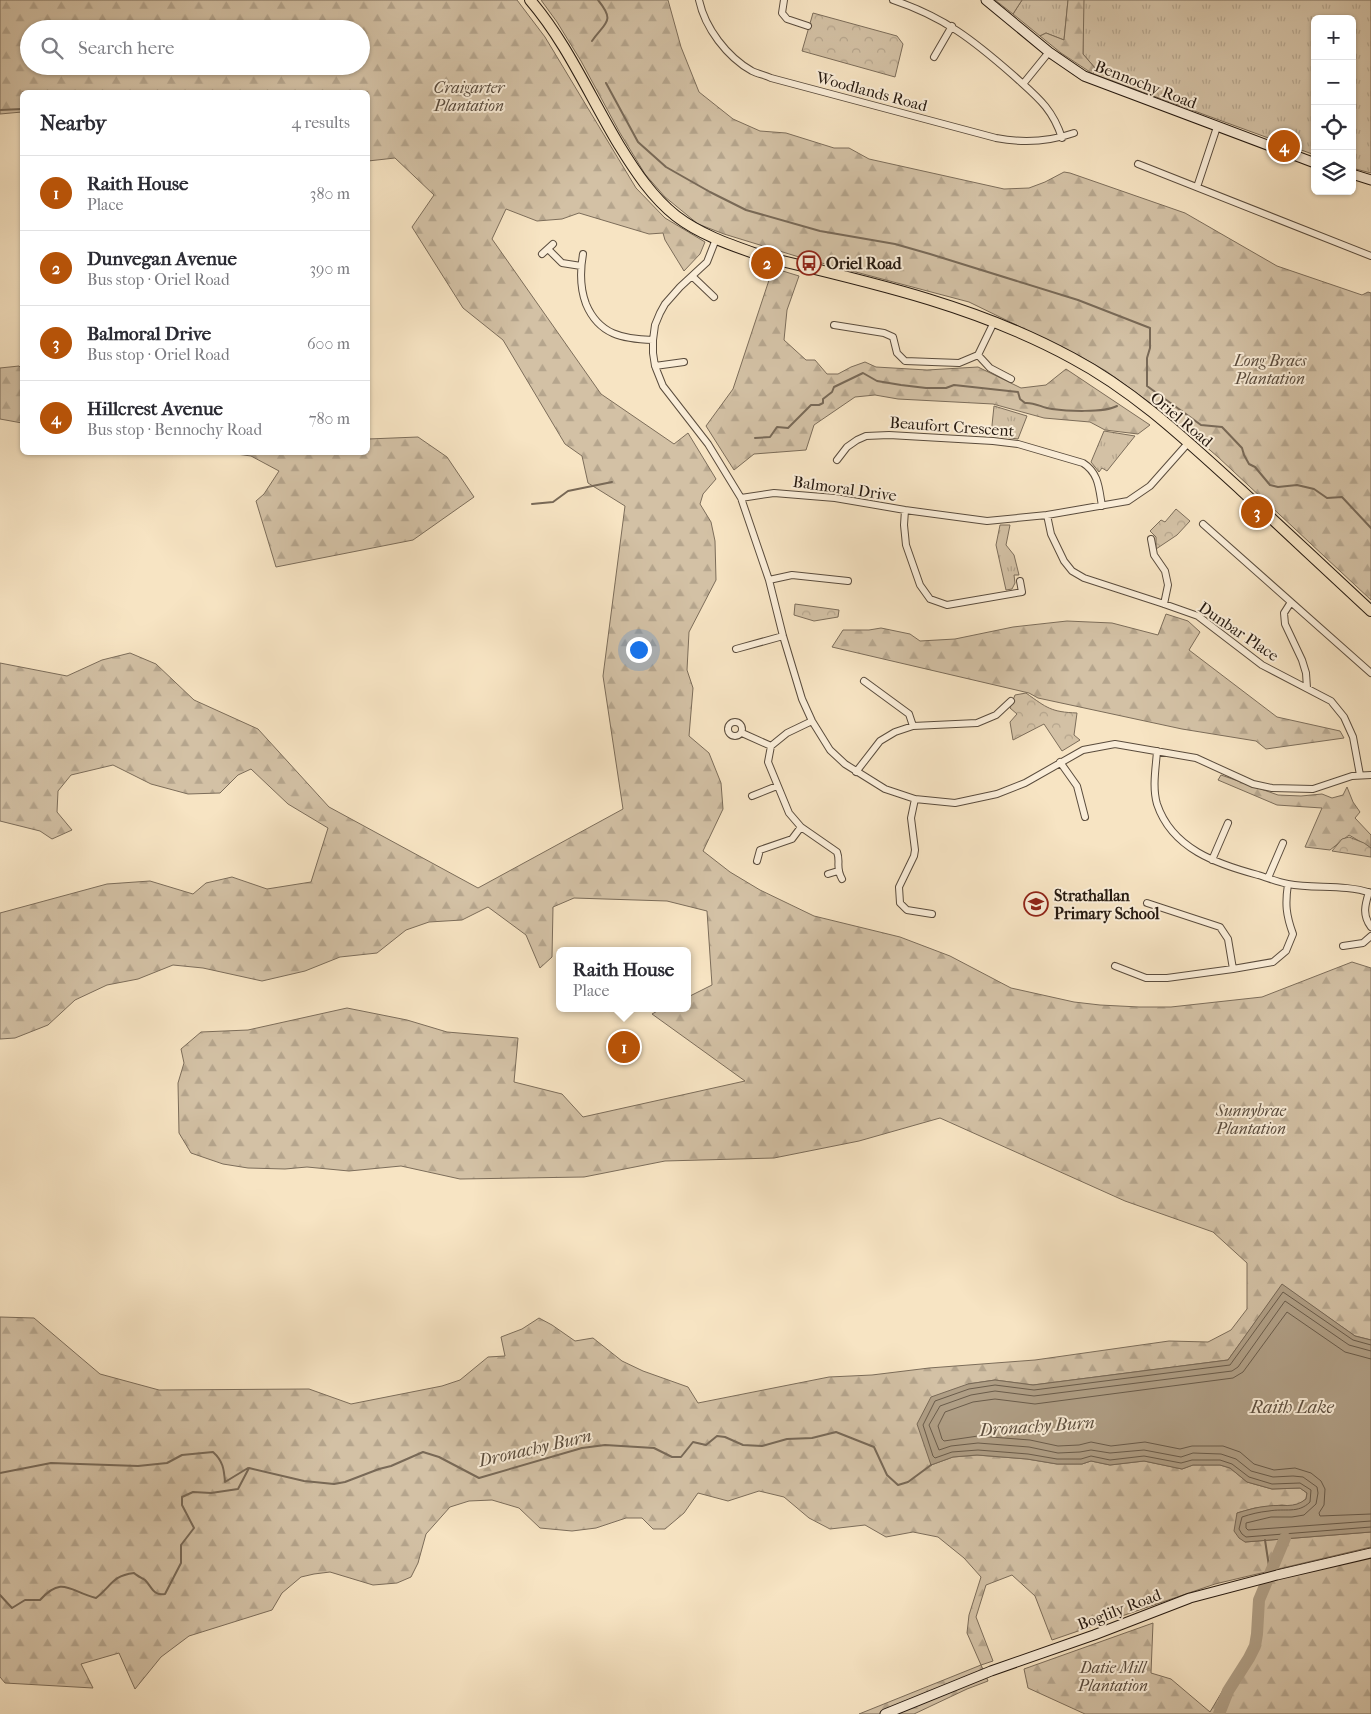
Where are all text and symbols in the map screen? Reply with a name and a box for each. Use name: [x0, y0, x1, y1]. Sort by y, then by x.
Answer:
map controls: [1311, 15, 1356, 195]
button: +: [1311, 15, 1356, 60]
search box: [20, 20, 370, 75]
icon: search: [38, 34, 66, 62]
text: Search here: [78, 37, 174, 59]
street label: Bennochy Road: [1092, 56, 1200, 113]
button: −: [1311, 60, 1356, 105]
street label: Woodlands Road: [813, 67, 930, 116]
park label: Craigarter Plantation: [433, 78, 506, 115]
button: locate: [1311, 105, 1356, 150]
text: Nearby: [40, 111, 106, 135]
text: 4 results: [292, 113, 350, 132]
pin: 4: [1268, 127, 1300, 165]
button: layers: [1311, 150, 1356, 195]
text: Raith House: [87, 173, 188, 195]
text: 1: [53, 184, 59, 203]
text: 380 m: [310, 184, 350, 203]
text: Place: [87, 195, 123, 214]
pin: 2: [751, 244, 783, 282]
text: Dunvegan Avenue: [87, 248, 237, 270]
bus stop icon: Oriel Road: [796, 250, 822, 276]
place label: Oriel Road: [826, 254, 903, 273]
text: 2: [52, 259, 60, 278]
text: 390 m: [309, 259, 350, 278]
text: Bus stop · Oriel Road: [87, 270, 230, 289]
text: Balmoral Drive: [87, 323, 211, 345]
text: 3: [53, 334, 59, 353]
text: 600 m: [307, 334, 350, 353]
text: Bus stop · Oriel Road: [87, 345, 230, 364]
park label: Long Braes Plantation: [1233, 351, 1307, 388]
street label: Oriel Road: [1147, 388, 1217, 451]
text: Hillcrest Avenue: [87, 398, 223, 420]
text: 4: [51, 409, 61, 428]
text: 780 m: [309, 409, 350, 428]
street label: Beaufort Crescent: [889, 413, 1015, 440]
text: Bus stop · Bennochy Road: [87, 420, 262, 439]
street label: Balmoral Drive: [792, 472, 898, 505]
pin: 3: [1241, 493, 1273, 531]
street label: Dunbar Place: [1195, 598, 1283, 665]
your location: [626, 637, 652, 663]
place label: Strathallan Primary School: [1054, 886, 1160, 924]
school or university icon: Strathallan Primary School: [1023, 891, 1049, 917]
popup: [556, 947, 691, 1012]
text: Raith House: [573, 959, 674, 981]
text: Place: [573, 981, 609, 1000]
pin: 1: [608, 1028, 640, 1066]
park label: Sunnybrae Plantation: [1215, 1101, 1287, 1138]
water label: Raith Lake: [1249, 1397, 1335, 1418]
water label: Dronachy Burn: [978, 1412, 1095, 1441]
water label: Dronachy Burn: [475, 1425, 594, 1472]
street label: Boglily Road: [1075, 1585, 1164, 1634]
park label: Datie Mill Plantation: [1077, 1658, 1148, 1695]

